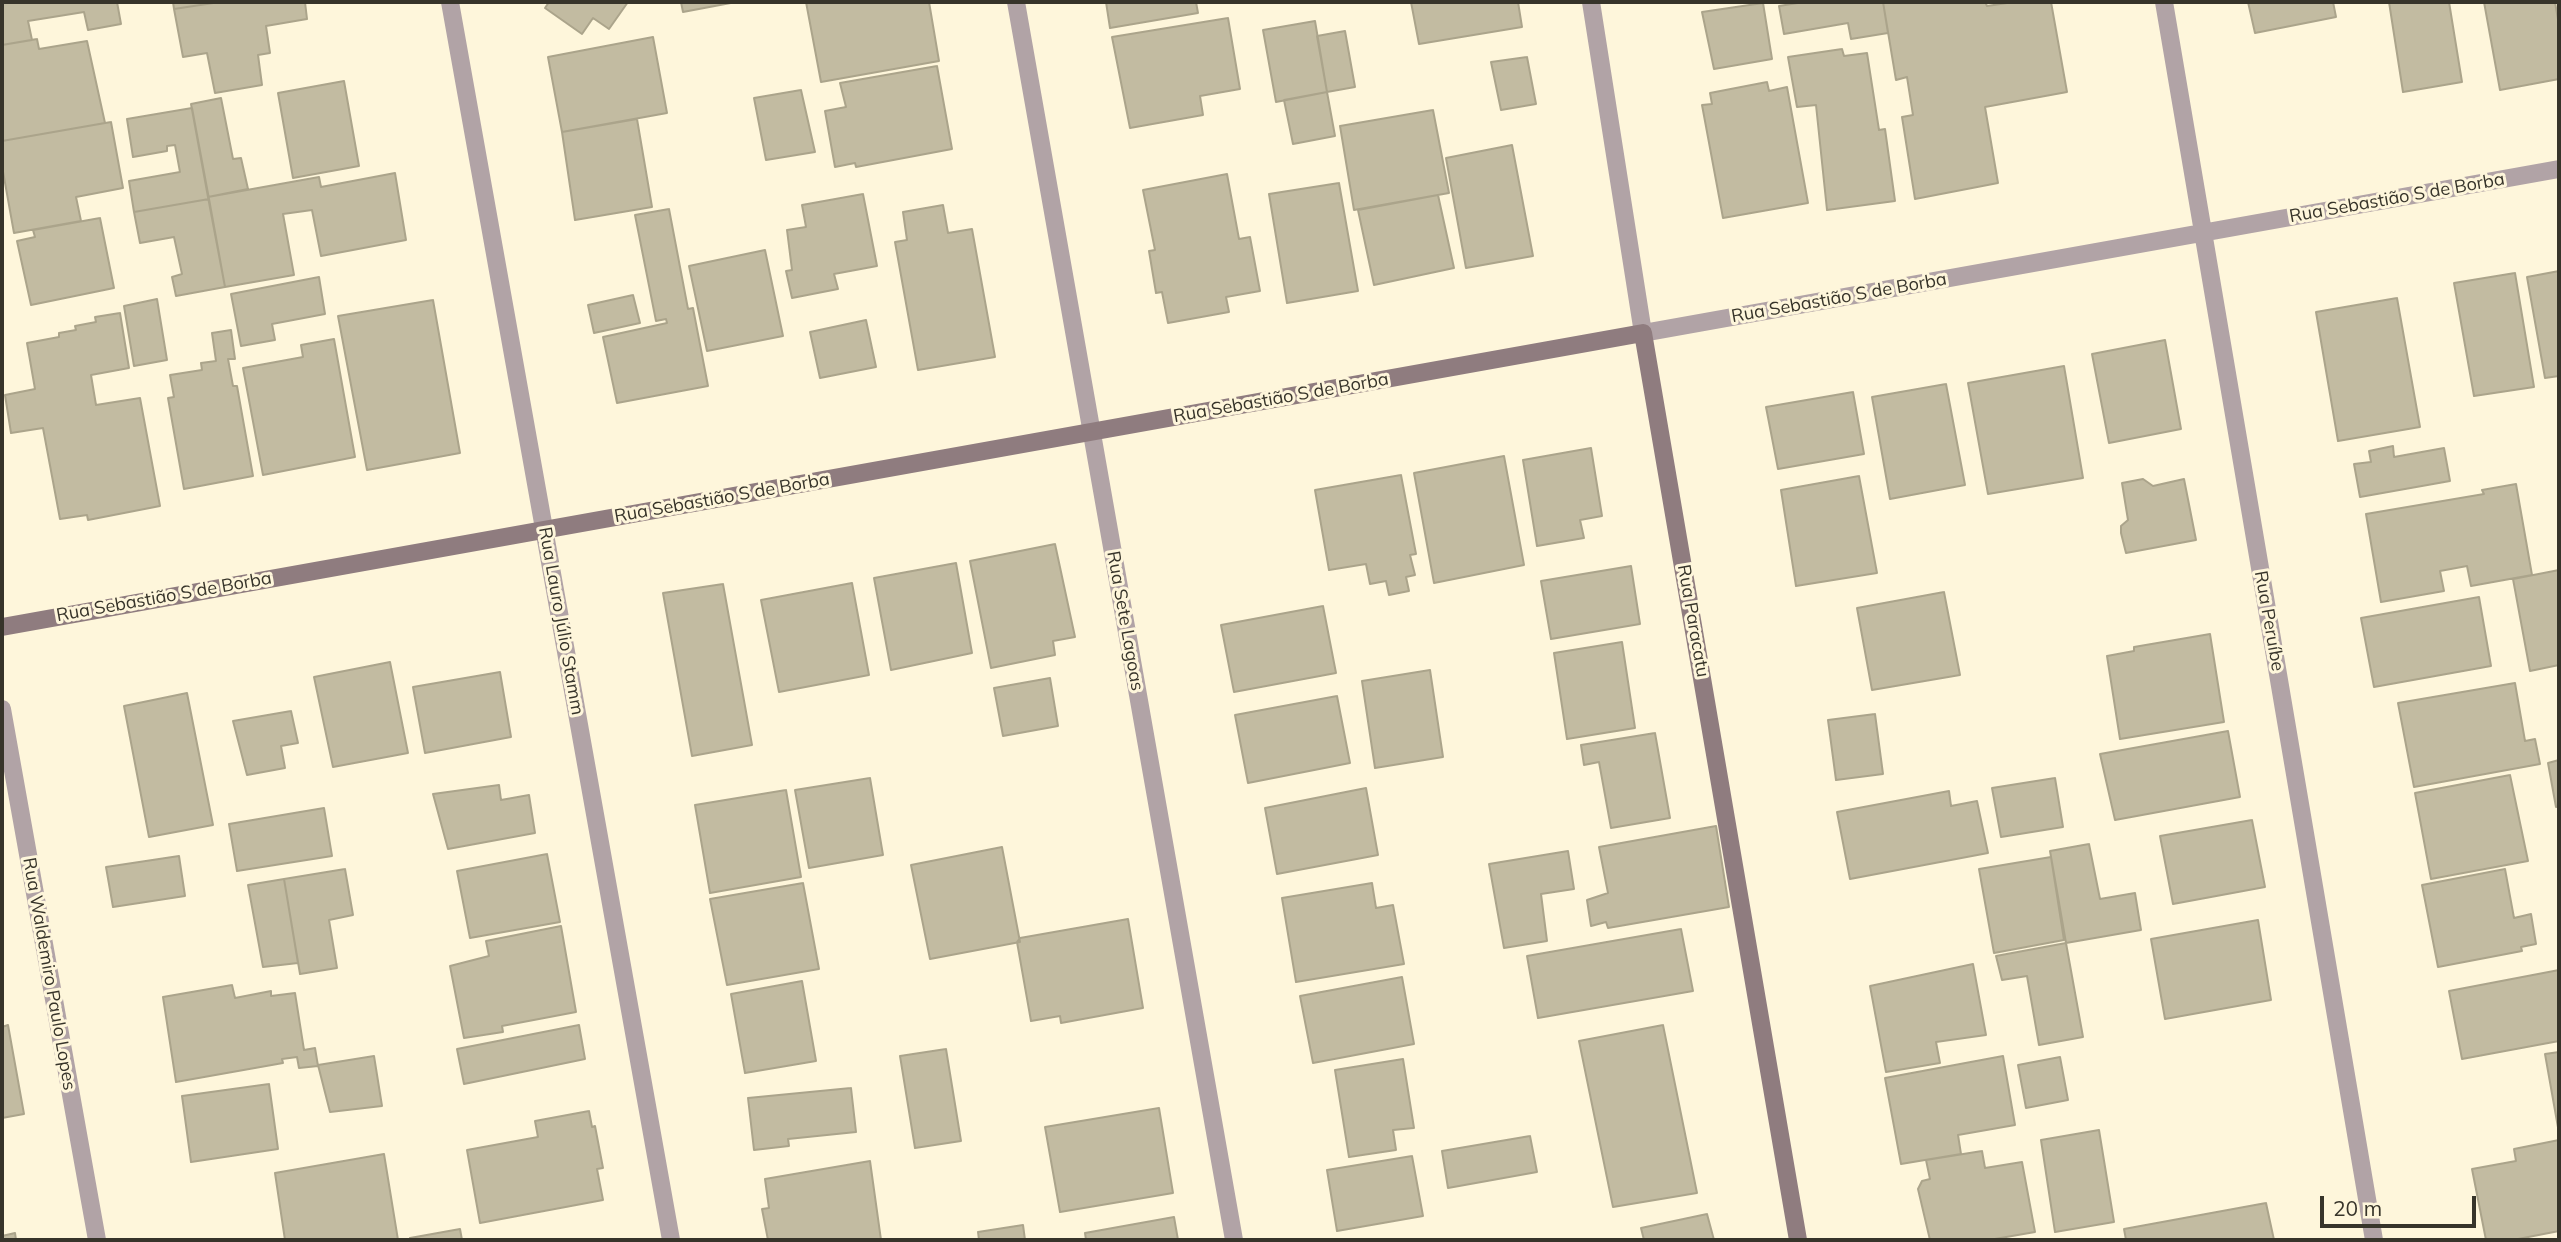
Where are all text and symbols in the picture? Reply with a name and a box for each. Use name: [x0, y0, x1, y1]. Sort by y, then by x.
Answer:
street label: Rua Sebastião S de Borba: [2288, 168, 2506, 228]
street label: Rua Sebastião S de Borba: [1730, 268, 1948, 328]
street label: Rua Sebastião S de Borba: [1172, 368, 1390, 428]
street label: Rua Sebastião S de Borba: [613, 468, 831, 528]
street label: Rua Lauro Júlio Stamm: [534, 525, 588, 717]
street label: Rua Sete Lagoas: [1102, 549, 1148, 693]
street label: Rua Paracatu: [1672, 563, 1714, 679]
street label: Rua Sebastião S de Borba: [55, 567, 273, 627]
street label: Rua Peruíbe: [2250, 569, 2288, 673]
street label: Rua Waldemiro Paulo Lopes: [18, 856, 80, 1092]
scale bar: [2323, 1182, 2479, 1226]
text: 20 m: [2333, 1195, 2382, 1221]

